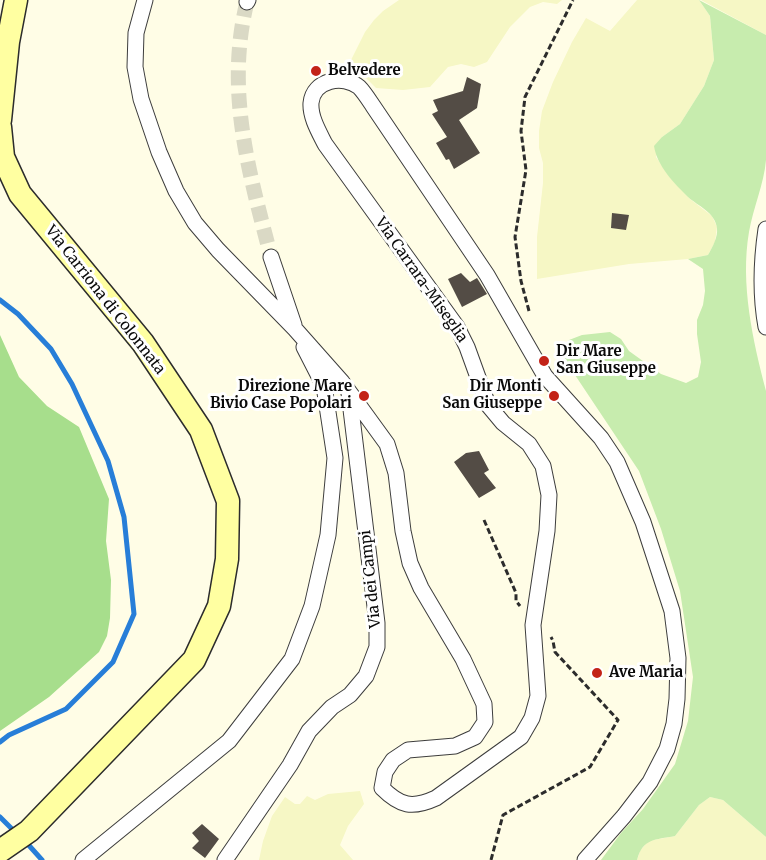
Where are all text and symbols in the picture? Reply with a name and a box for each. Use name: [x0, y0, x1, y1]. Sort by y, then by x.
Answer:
place label: Belvedere: [328, 62, 401, 80]
marker: Belvedere: [309, 64, 323, 78]
street label: Via Carrara-Miseglia: [371, 214, 471, 346]
street label: Via Carriona di Colonnata: [41, 222, 169, 378]
place label: Dir Mare San Giuseppe: [556, 343, 656, 378]
marker: Dir Mare San Giuseppe: [537, 354, 551, 368]
place label: Direzione Mare Bivio Case Popolari: [210, 378, 352, 413]
place label: Dir Monti San Giuseppe: [442, 378, 542, 413]
marker: Direzione Mare Bivio Case Popolari: [357, 389, 371, 403]
marker: Dir Monti San Giuseppe: [547, 389, 561, 403]
street label: Via dei Campi: [357, 529, 385, 629]
place label: Ave Maria: [609, 664, 683, 682]
marker: Ave Maria: [590, 666, 604, 680]

